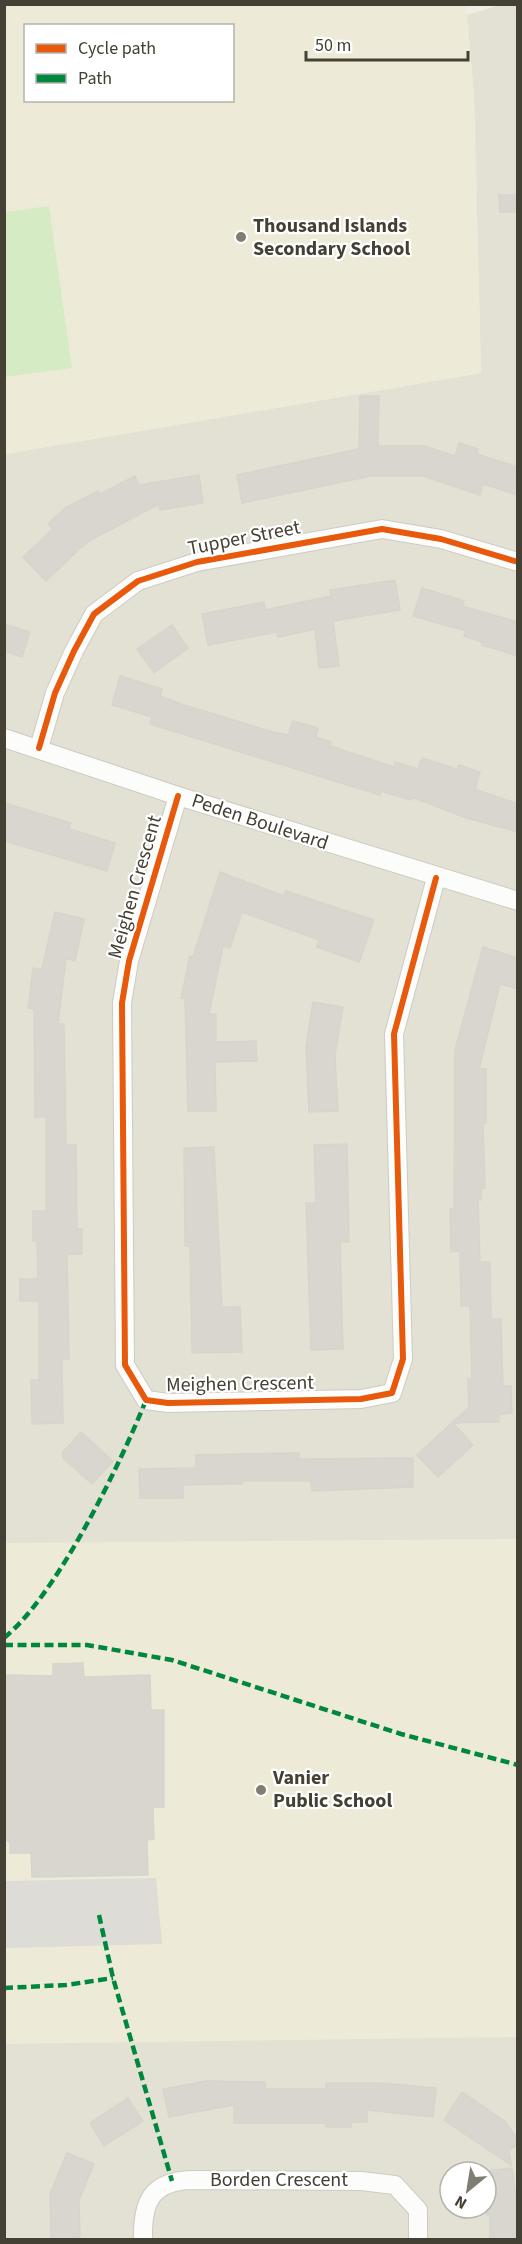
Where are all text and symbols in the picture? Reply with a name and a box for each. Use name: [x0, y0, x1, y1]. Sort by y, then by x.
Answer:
legend: [24, 24, 234, 102]
scale bar: [306, 24, 468, 62]
text: 50 m: [315, 33, 351, 58]
text: Cycle path: [78, 36, 156, 61]
text: Path: [78, 66, 112, 91]
place label: Thousand Islands Secondary School: [253, 212, 410, 263]
marker: Thousand Islands Secondary School: [234, 230, 248, 244]
street label: Tupper Street: [185, 513, 303, 563]
street label: Peden Boulevard: [188, 787, 332, 857]
street label: Meighen Crescent: [101, 812, 169, 962]
street label: Meighen Crescent: [166, 1369, 314, 1399]
place label: Vanier Public School: [272, 1764, 392, 1815]
marker: Vanier Public School: [254, 1783, 268, 1797]
north arrow: [438, 2160, 498, 2220]
street label: Borden Crescent: [210, 2166, 348, 2194]
text: N: [451, 2190, 471, 2214]

